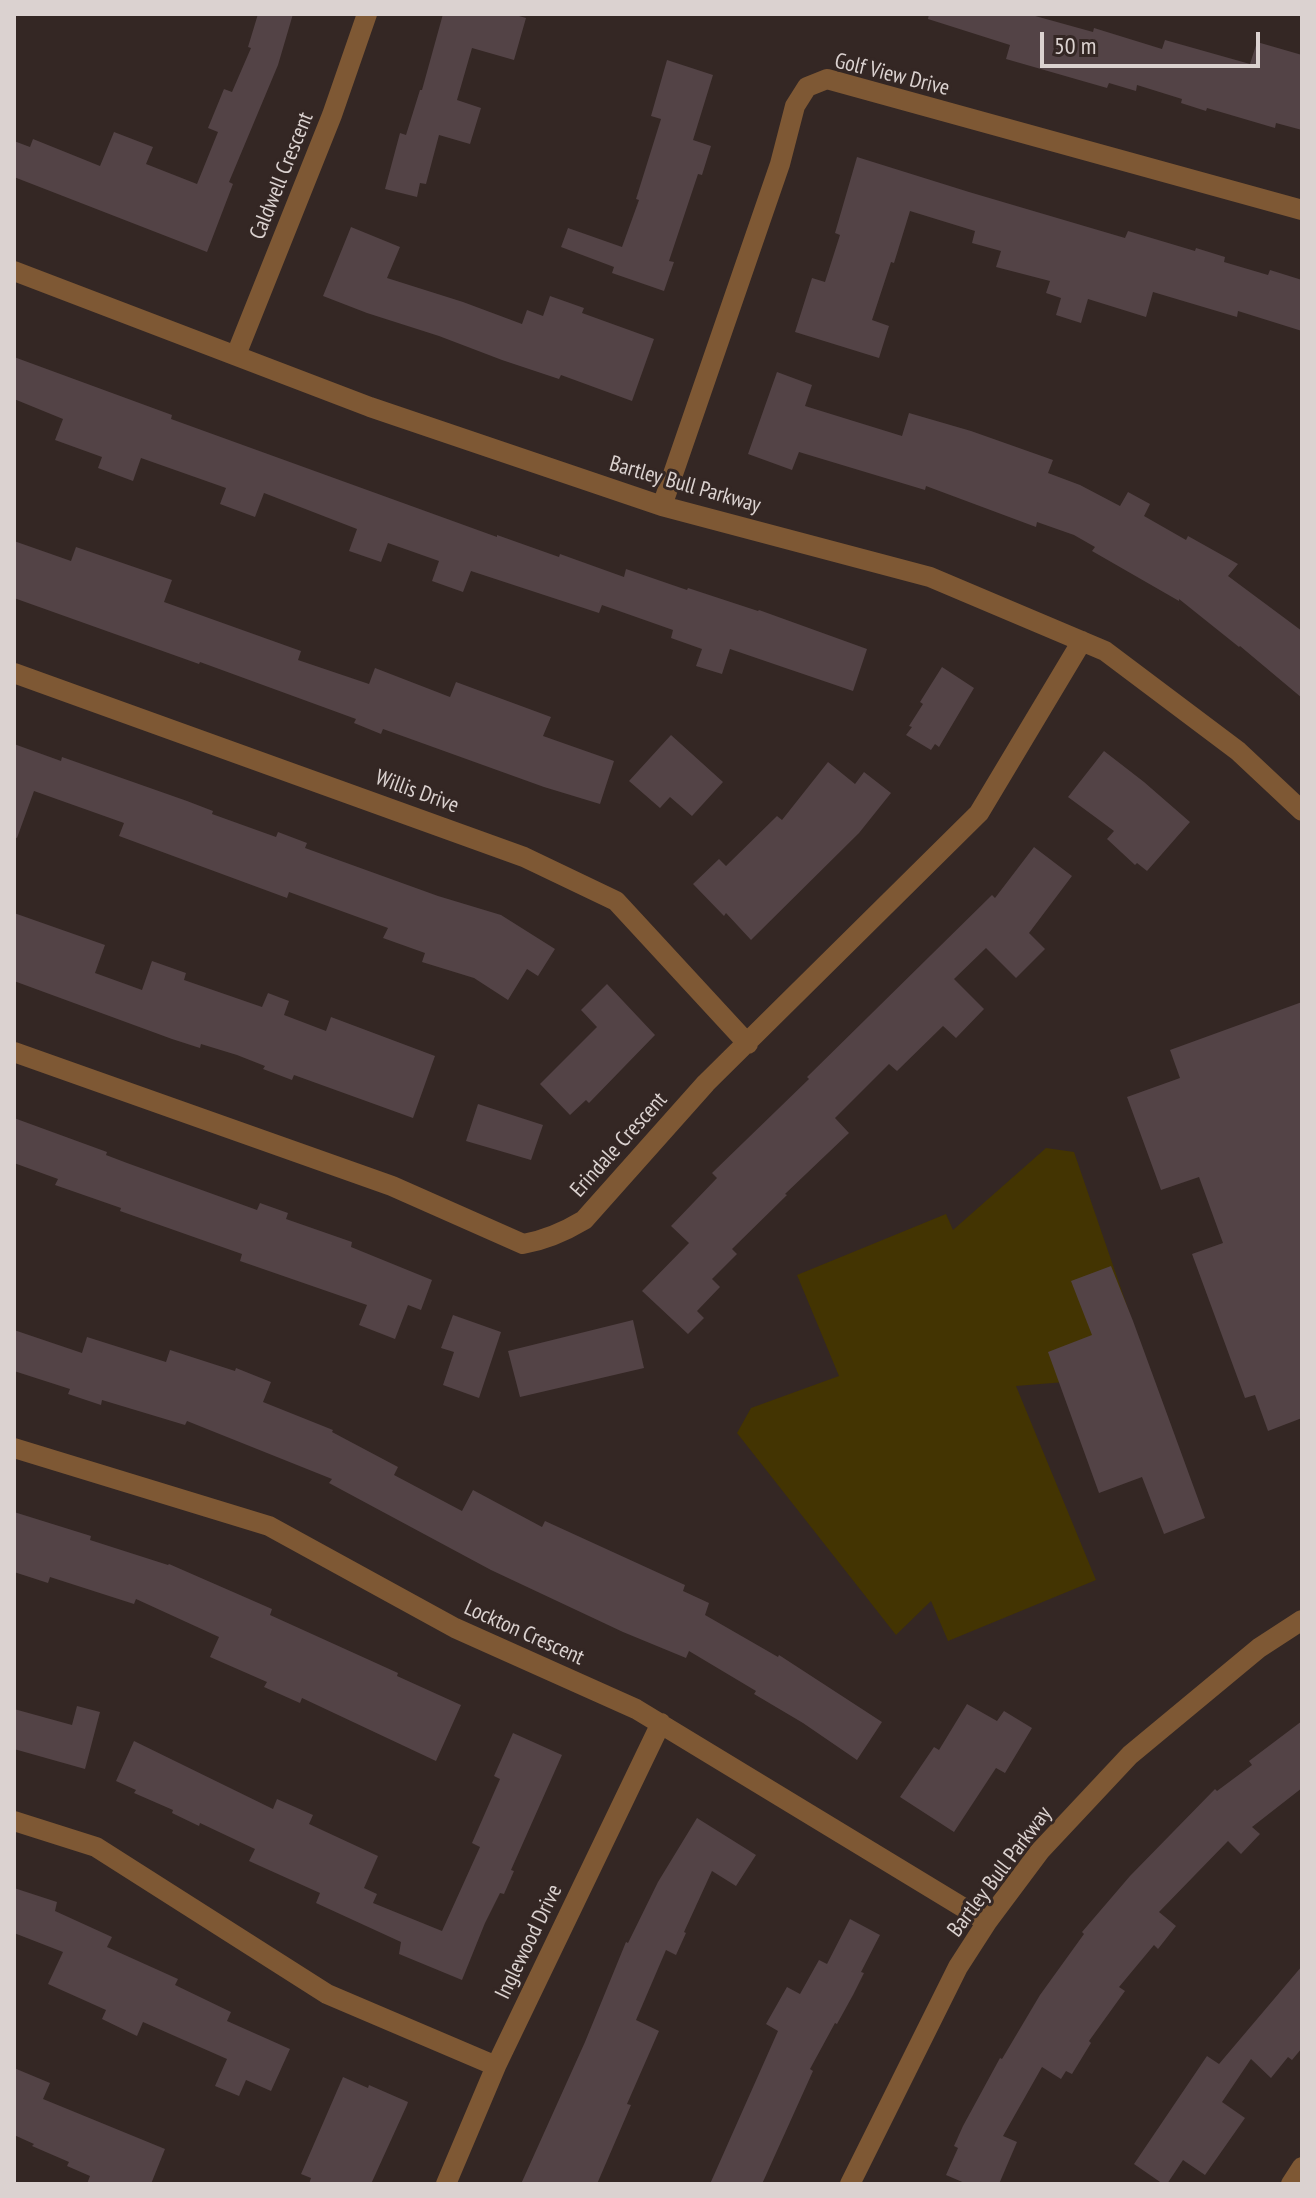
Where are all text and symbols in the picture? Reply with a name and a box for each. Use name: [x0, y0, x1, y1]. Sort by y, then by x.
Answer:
scale bar: [1044, 16, 1264, 66]
text: 50 m: [1054, 30, 1096, 61]
street label: Golf View Drive: [832, 48, 952, 102]
street label: Caldwell Crescent: [245, 109, 319, 243]
street label: Bartley Bull Parkway: [606, 451, 764, 519]
street label: Willis Drive: [372, 765, 462, 819]
street label: Erindale Crescent: [565, 1087, 673, 1203]
street label: Lockton Crescent: [460, 1595, 588, 1671]
street label: Bartley Bull Parkway: [942, 1802, 1058, 1942]
street label: Inglewood Drive: [490, 1880, 568, 2004]

